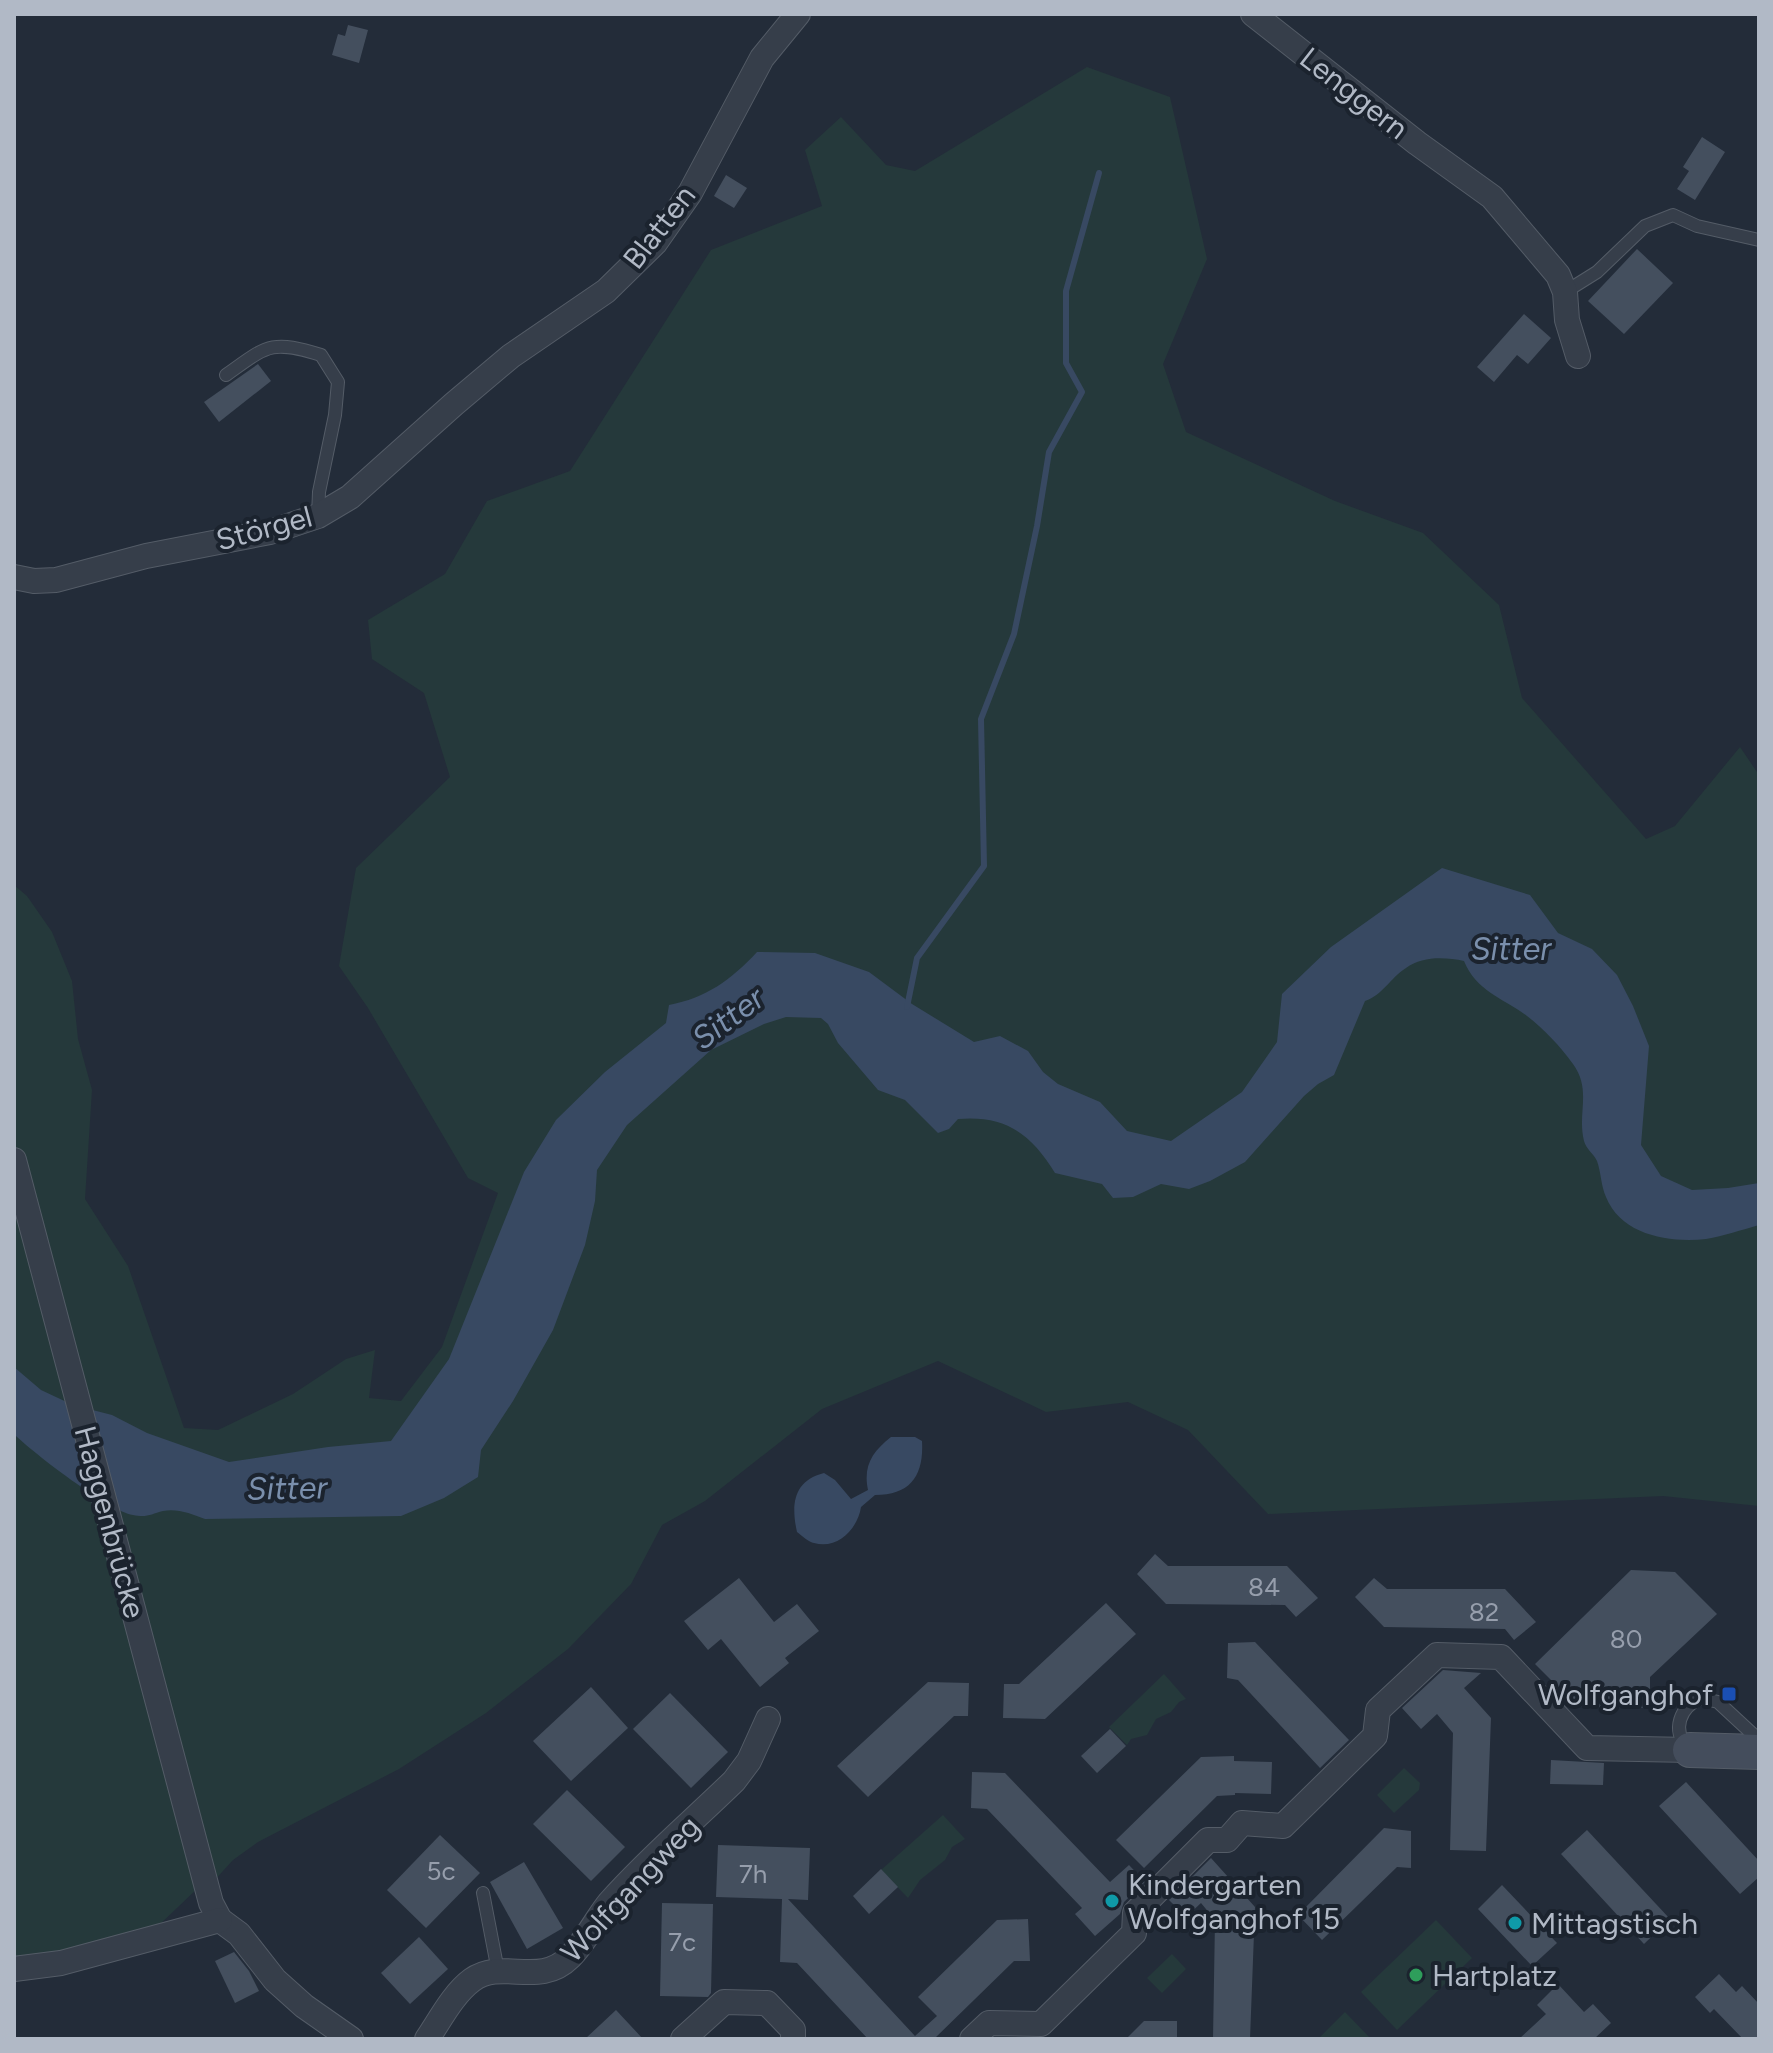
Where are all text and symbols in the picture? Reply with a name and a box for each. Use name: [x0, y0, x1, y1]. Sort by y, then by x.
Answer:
street label: Lenggern: [1292, 39, 1416, 147]
street label: Blatten: [615, 178, 703, 276]
street label: Störgel: [212, 497, 316, 559]
water label: Sitter: [1471, 930, 1552, 968]
water label: Sitter: [685, 978, 772, 1057]
street label: Haggenbrücke: [67, 1422, 153, 1622]
water label: Sitter: [247, 1468, 329, 1508]
house number: 84: [1248, 1571, 1280, 1603]
house number: 82: [1469, 1596, 1499, 1628]
house number: 80: [1610, 1623, 1642, 1655]
place label: Wolfganghof: [1538, 1676, 1713, 1713]
marker: Wolfganghof: [1720, 1685, 1738, 1703]
street label: Wolfgangweg: [553, 1808, 707, 1970]
house number: 5c: [426, 1855, 456, 1887]
house number: 7h: [739, 1858, 767, 1890]
place label: Kindergarten Wolfganghof 15: [1128, 1866, 1340, 1937]
marker: Kindergarten Wolfganghof 15: [1103, 1892, 1121, 1910]
place label: Mittagstisch: [1531, 1905, 1698, 1942]
marker: Mittagstisch: [1506, 1914, 1524, 1932]
house number: 7c: [668, 1926, 696, 1958]
place label: Hartplatz: [1432, 1957, 1557, 1994]
marker: Hartplatz: [1407, 1966, 1425, 1984]

